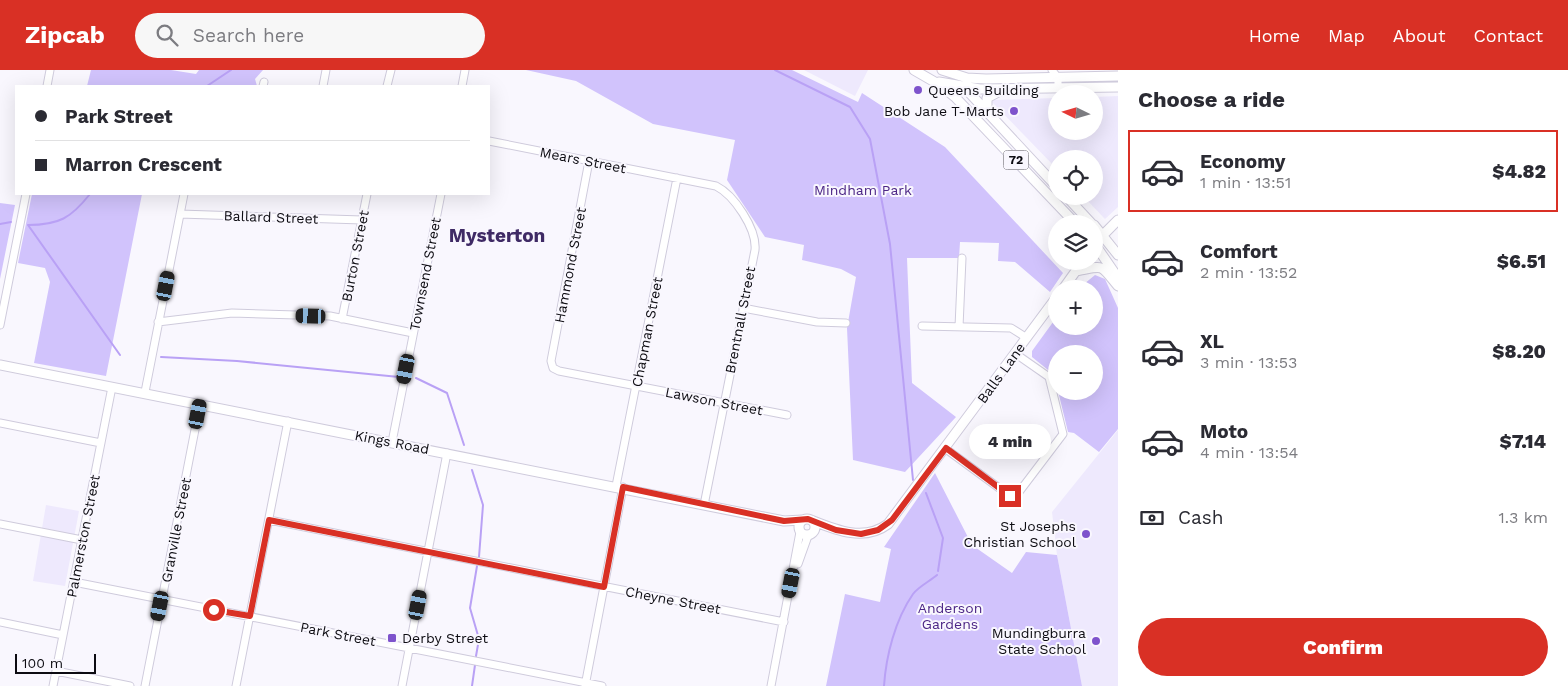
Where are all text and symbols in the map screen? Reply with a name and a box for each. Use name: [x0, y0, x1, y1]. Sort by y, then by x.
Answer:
search box: [135, 13, 485, 58]
text: Zipcab: [25, 21, 105, 49]
icon: search: [153, 21, 181, 49]
text: Search here: [193, 24, 304, 47]
text: Home: [1249, 25, 1300, 46]
text: Map: [1328, 25, 1365, 46]
text: About: [1393, 25, 1445, 46]
text: Contact: [1473, 25, 1543, 46]
place label: Queens Building: [928, 82, 1039, 98]
marker: Queens Building: [912, 84, 924, 96]
north arrow: [1048, 85, 1102, 140]
map controls: [1048, 85, 1103, 400]
text: Choose a ride: [1138, 87, 1285, 112]
place label: Bob Jane T-Marts: [884, 103, 1004, 119]
text: Park Street: [65, 105, 173, 128]
marker: Bob Jane T-Marts: [1008, 105, 1020, 117]
street label: Mears Street: [538, 144, 628, 176]
icon: car: [1140, 149, 1185, 194]
road number: 72: [1004, 150, 1028, 170]
button: locate: [1048, 150, 1103, 205]
text: Economy: [1200, 150, 1285, 173]
text: Marron Crescent: [65, 153, 222, 176]
text: $4.82: [1492, 160, 1546, 183]
text: 1 min · 13:51: [1200, 173, 1291, 192]
park label: Mindham Park: [814, 182, 912, 198]
street label: Hammond Street: [551, 206, 589, 324]
street label: Ballard Street: [223, 207, 319, 227]
street label: Burton Street: [338, 209, 372, 303]
button: layers: [1048, 215, 1103, 270]
street label: Townsend Street: [406, 216, 444, 332]
district label: Mysterton: [449, 224, 545, 247]
icon: car: [1140, 239, 1185, 284]
text: Comfort: [1200, 240, 1278, 263]
text: $6.51: [1497, 250, 1546, 273]
text: 2 min · 13:52: [1200, 263, 1297, 282]
street label: Brentnall Street: [722, 265, 758, 375]
car: [155, 270, 176, 302]
street label: Chapman Street: [628, 275, 666, 388]
button: +: [1048, 280, 1103, 335]
car: [295, 308, 326, 324]
icon: car: [1140, 329, 1185, 374]
text: XL: [1200, 330, 1224, 353]
street label: Balls Lane: [974, 340, 1028, 406]
text: $8.20: [1492, 340, 1546, 363]
button: −: [1048, 345, 1103, 400]
car: [395, 353, 416, 385]
text: 3 min · 13:53: [1200, 353, 1297, 372]
street label: Lawson Street: [664, 384, 764, 418]
car: [187, 398, 208, 430]
icon: car: [1140, 419, 1185, 464]
text: Moto: [1200, 420, 1248, 443]
callout: 4 min: [969, 424, 1051, 458]
street label: Kings Road: [353, 427, 431, 457]
text: $7.14: [1499, 430, 1546, 453]
text: 4 min: [988, 432, 1032, 451]
text: 4 min · 13:54: [1200, 443, 1298, 462]
street label: Palmerston Street: [63, 473, 103, 599]
street label: Granville Street: [158, 476, 194, 584]
route end: [999, 485, 1021, 507]
icon: cash: [1138, 504, 1166, 532]
text: Cash: [1178, 506, 1224, 529]
text: 1.3 km: [1498, 508, 1548, 527]
place label: St Josephs Christian School: [963, 518, 1077, 550]
marker: St Josephs Christian School: [1080, 528, 1092, 540]
car: [780, 567, 801, 599]
street label: Cheyne Street: [624, 583, 722, 617]
car: [407, 589, 428, 621]
car: [149, 590, 170, 622]
route start: [203, 599, 225, 621]
park label: Anderson Gardens: [918, 600, 982, 632]
button: Confirm: [1138, 618, 1548, 676]
street label: Park Street: [299, 619, 377, 649]
place label: Mundingburra State School: [992, 625, 1087, 657]
place label: Derby Street: [402, 630, 488, 646]
marker: Derby Street: [386, 632, 398, 644]
marker: Mundingburra State School: [1090, 635, 1102, 647]
scale bar: [15, 651, 96, 674]
text: 100 m: [22, 655, 63, 671]

